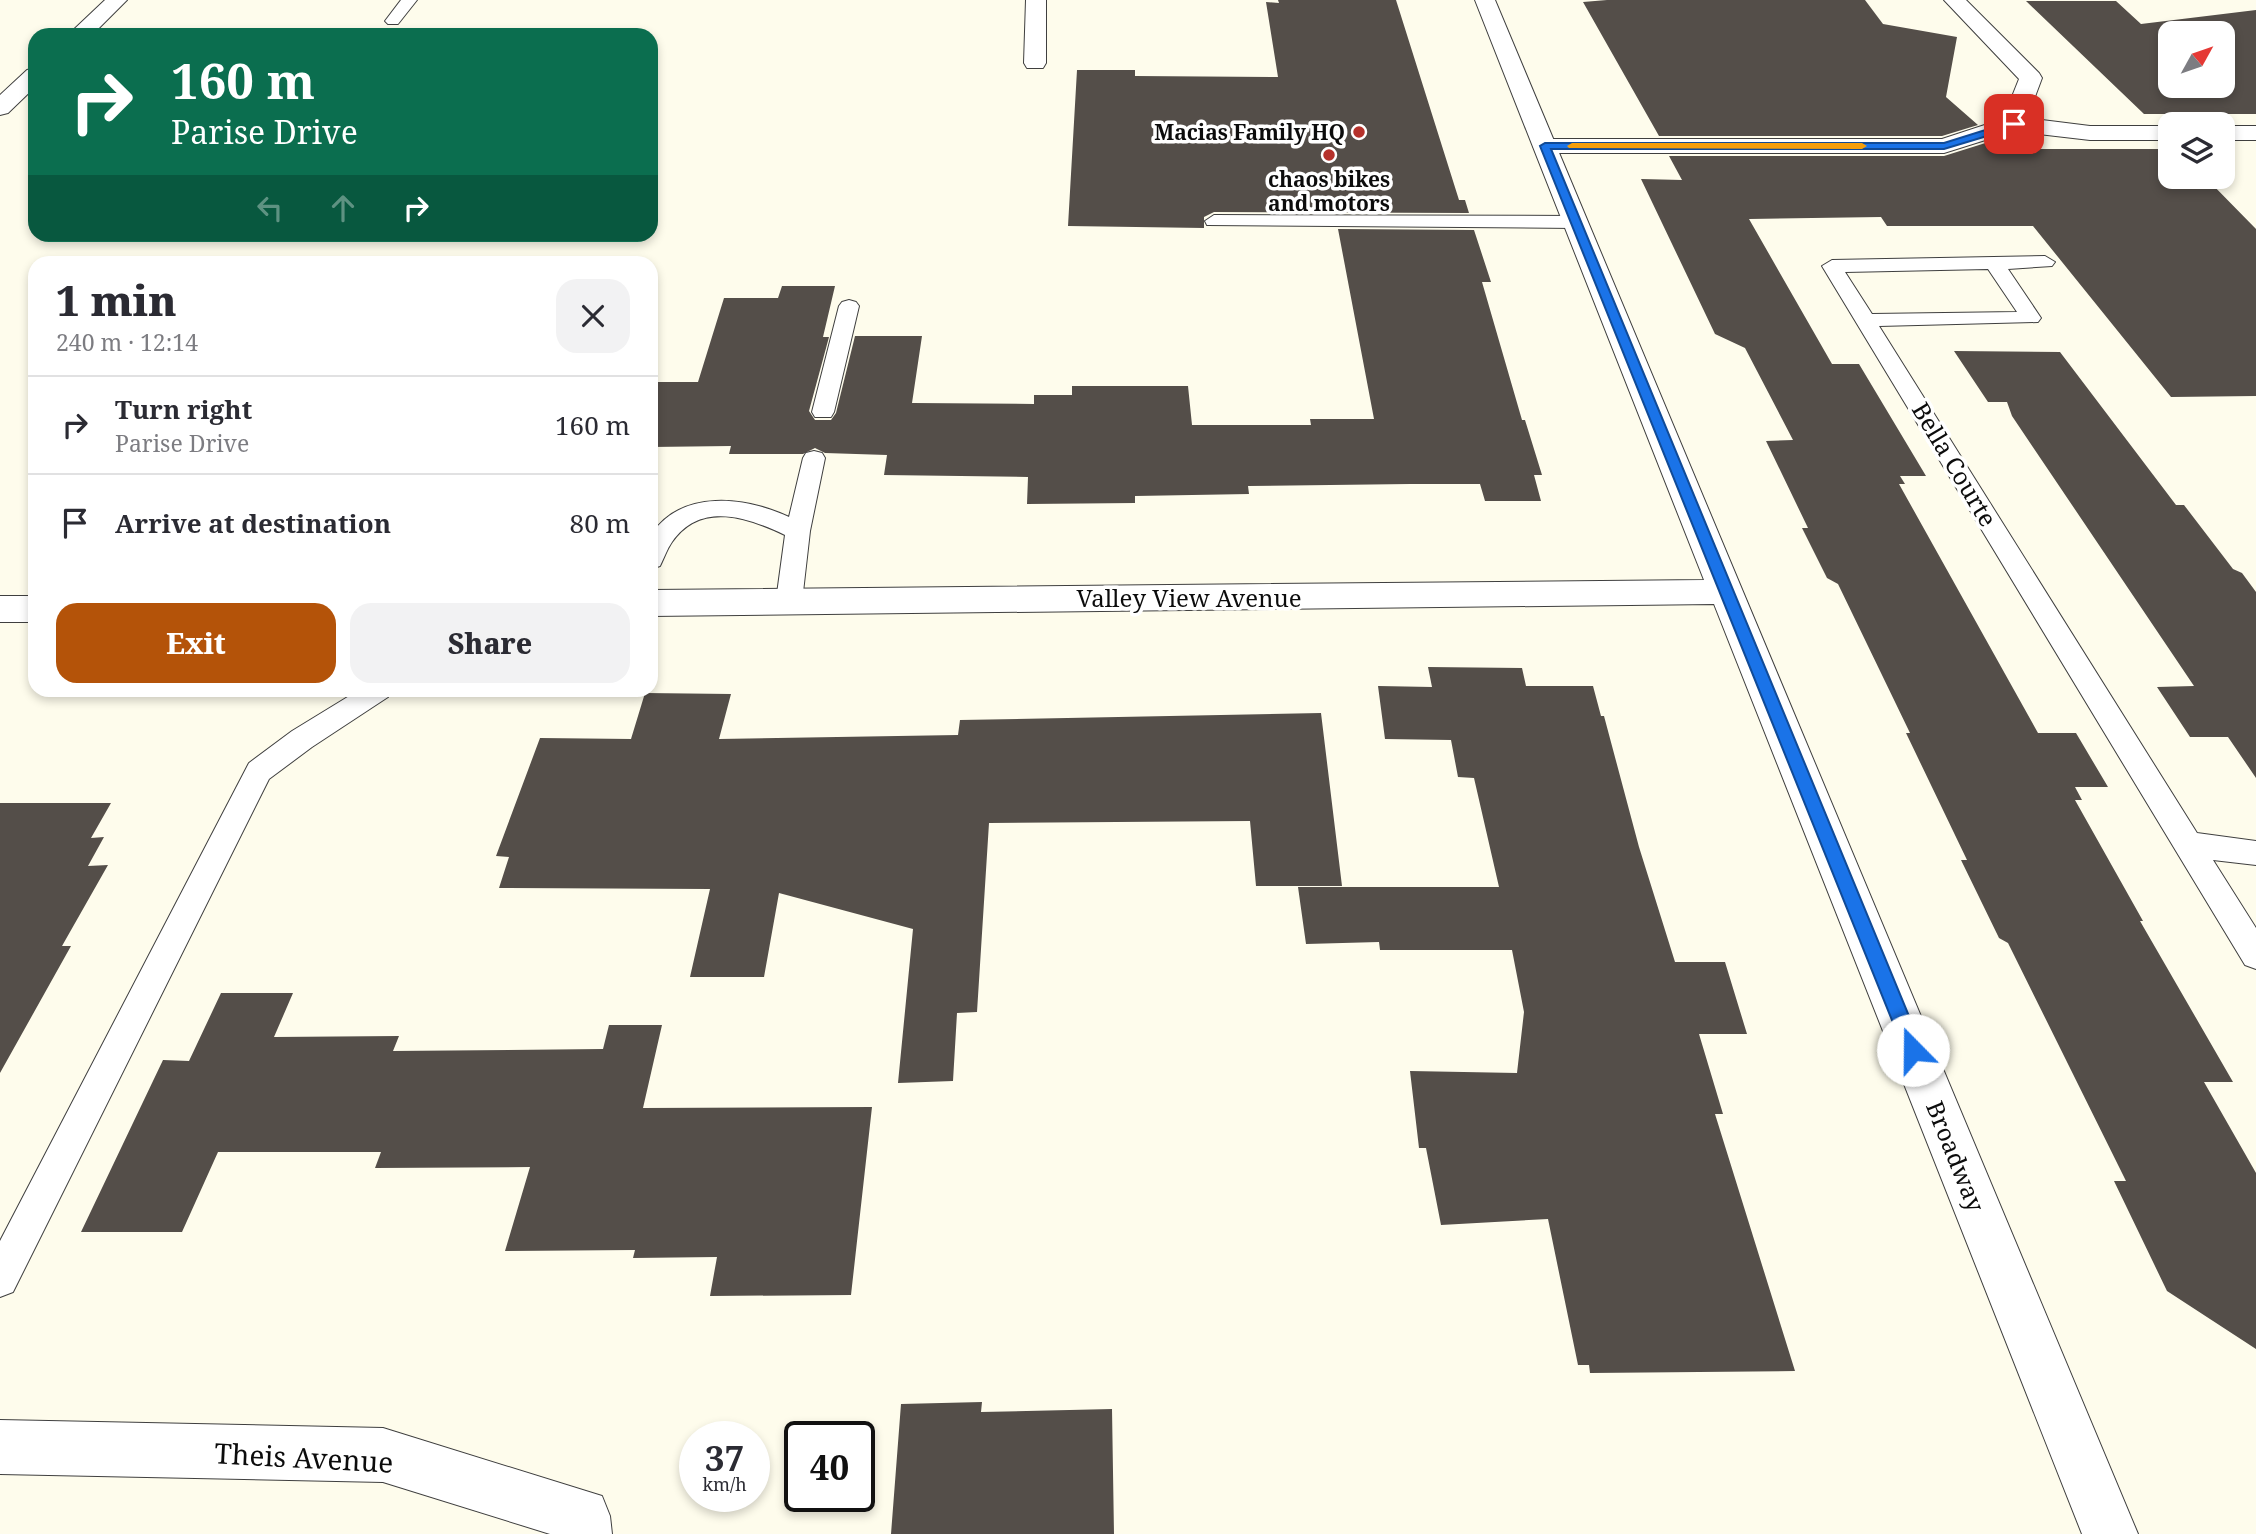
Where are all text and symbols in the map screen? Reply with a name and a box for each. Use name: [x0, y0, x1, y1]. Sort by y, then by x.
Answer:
north arrow: [2158, 21, 2235, 98]
map controls: [2158, 21, 2235, 189]
text: 160 m: [171, 47, 315, 113]
icon: right: [56, 56, 147, 147]
pin: [1984, 94, 2044, 154]
icon: arrive: [1995, 105, 2033, 143]
text: Parise Drive: [171, 110, 358, 153]
button: layers: [2158, 112, 2235, 189]
place label: Macias Family HQ: [1154, 118, 1345, 146]
marker: Macias Family HQ: [1351, 124, 1367, 140]
marker: chaos bikes and motors: [1321, 147, 1337, 163]
place label: chaos bikes and motors: [1268, 165, 1390, 217]
icon: left: [251, 189, 289, 227]
icon: ahead: [324, 189, 362, 227]
icon: right: [397, 189, 435, 227]
text: 1 min: [56, 271, 177, 328]
button: close: [556, 279, 630, 353]
text: 240 m · 12:14: [56, 326, 198, 358]
text: Turn right: [115, 391, 252, 427]
street label: Bella Courte: [1905, 396, 2005, 532]
icon: right: [56, 406, 94, 444]
text: 160 m: [555, 407, 630, 443]
text: Parise Drive: [115, 427, 249, 459]
icon: arrive: [56, 504, 94, 542]
text: Arrive at destination: [115, 505, 391, 541]
text: 80 m: [570, 505, 630, 541]
street label: Valley View Avenue: [1076, 581, 1302, 614]
button: Exit: [56, 603, 336, 683]
button: Share: [350, 603, 630, 683]
position arrow: [1876, 1013, 1950, 1087]
street label: Broadway: [1919, 1096, 1993, 1217]
speed limit sign: 40: [784, 1421, 875, 1512]
street label: Theis Avenue: [214, 1433, 394, 1481]
text: 37: [705, 1434, 744, 1481]
text: km/h: [702, 1472, 747, 1496]

